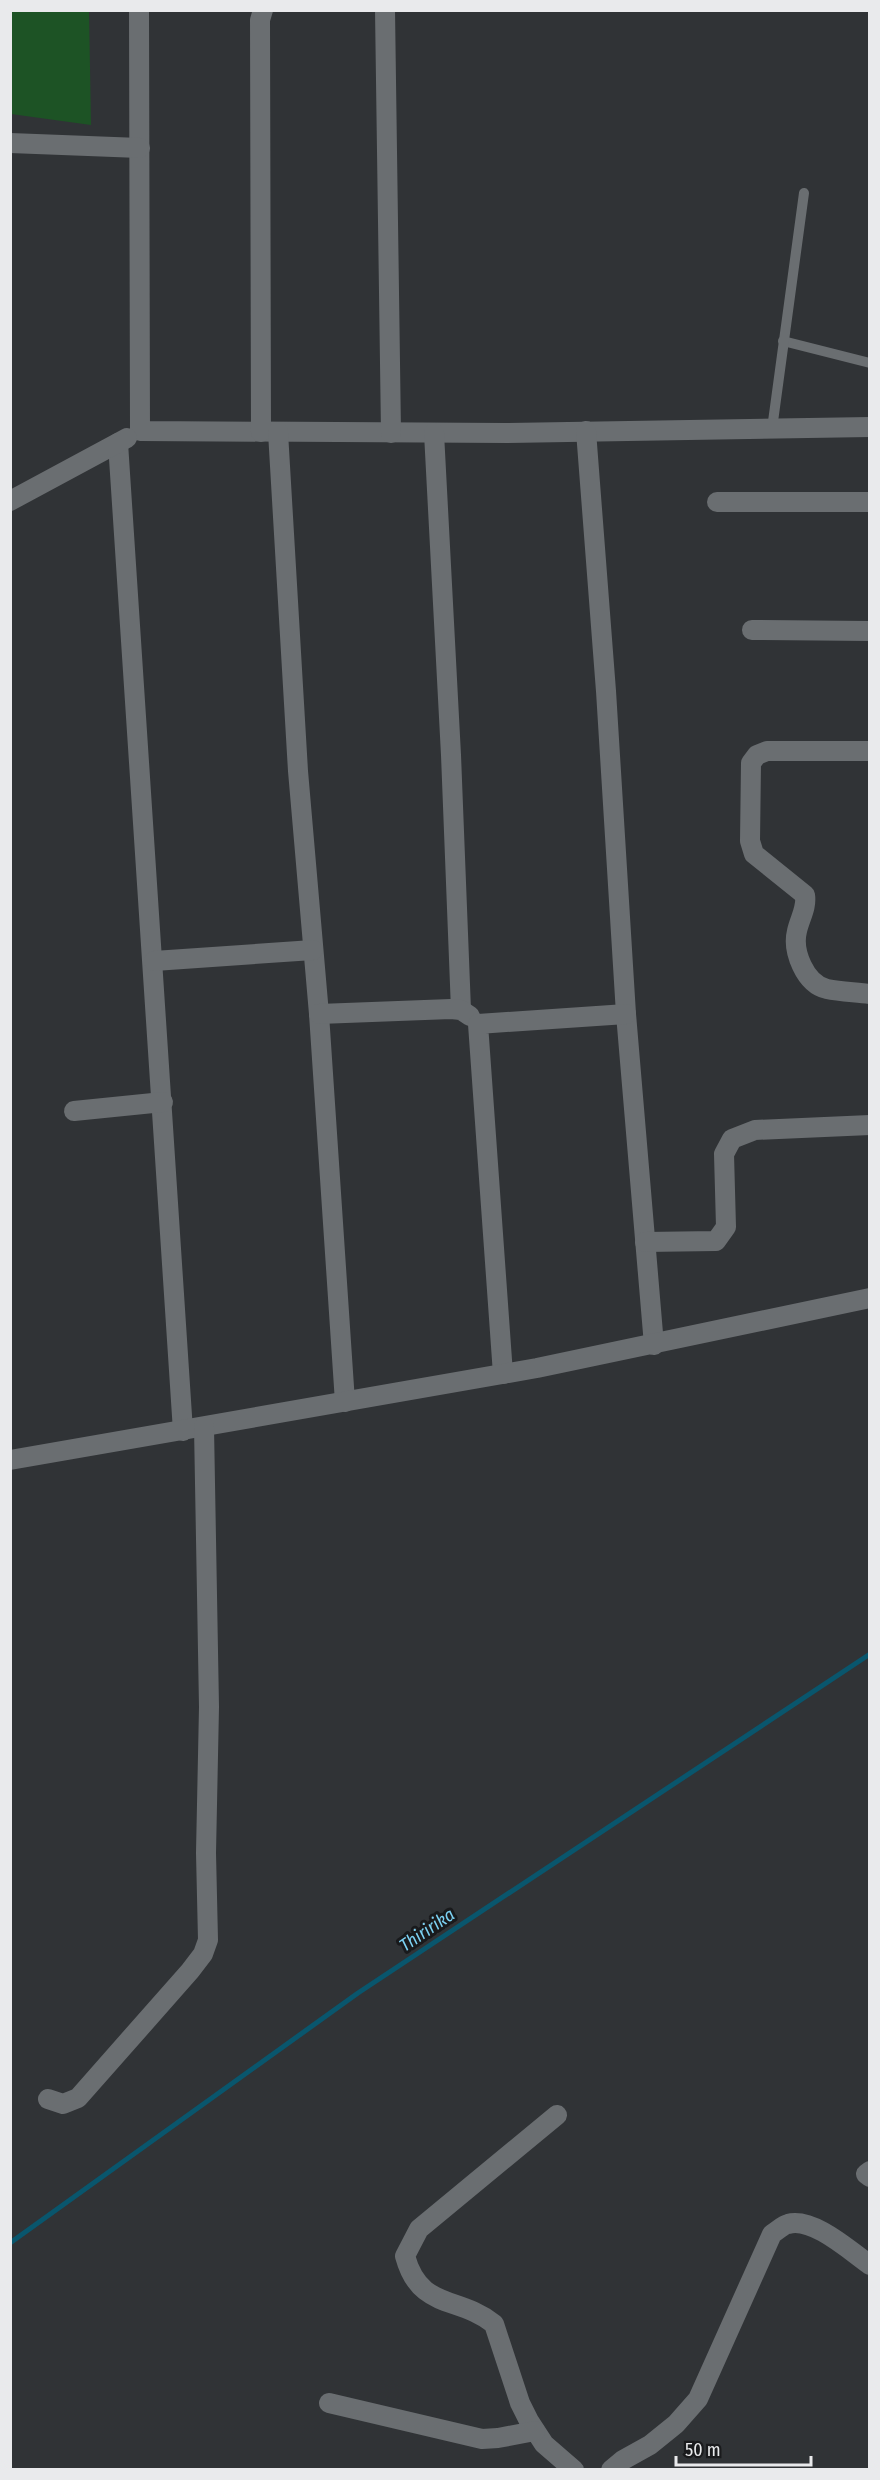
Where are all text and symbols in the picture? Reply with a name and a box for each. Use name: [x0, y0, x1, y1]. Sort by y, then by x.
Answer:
water label: Thiririka: [395, 1904, 459, 1956]
scale bar: [676, 2429, 811, 2467]
text: 50 m: [685, 2439, 721, 2461]

